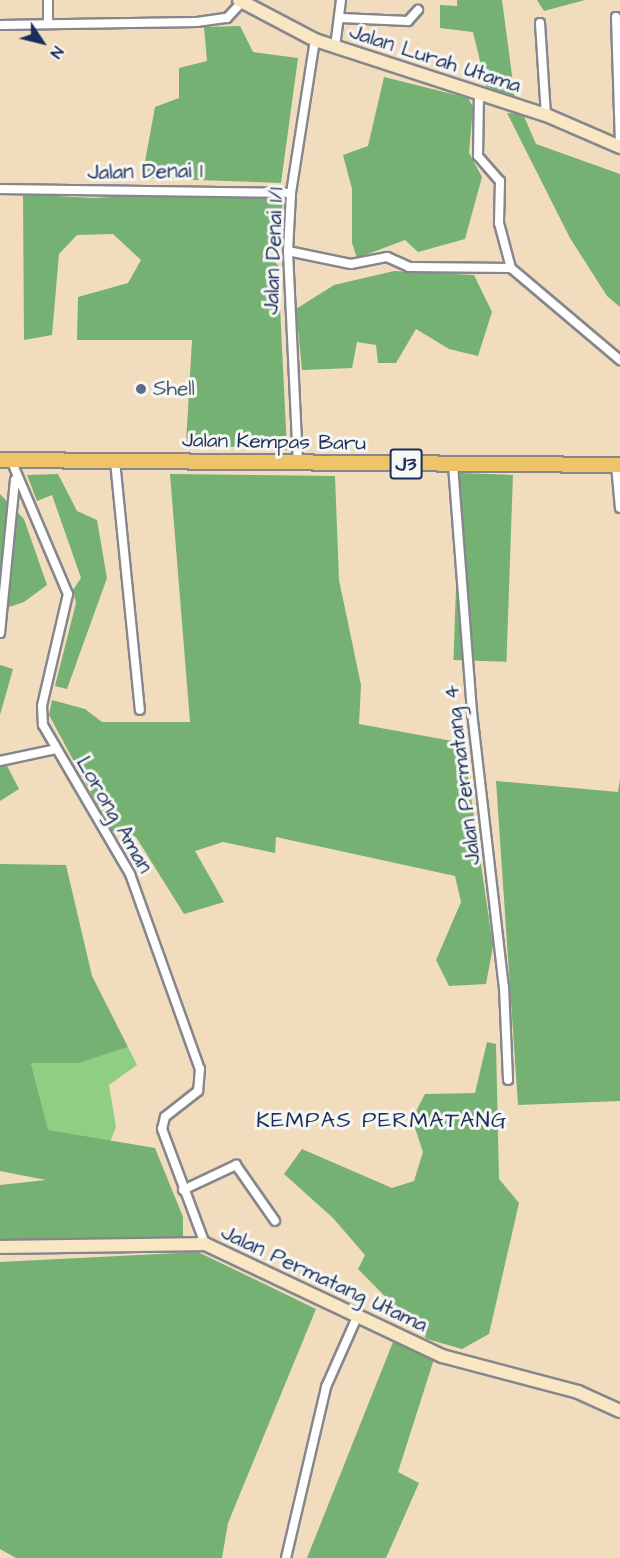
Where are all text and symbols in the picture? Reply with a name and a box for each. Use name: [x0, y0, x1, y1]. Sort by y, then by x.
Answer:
north arrow: [12, 12, 72, 72]
street label: Jalan Lurah Utama: [346, 19, 524, 99]
text: N: [45, 42, 69, 63]
street label: Jalan Denai 1: [87, 158, 203, 186]
street label: Jalan Denai 1/1: [259, 187, 289, 315]
place label: Shell: [153, 376, 195, 402]
marker: Shell: [134, 382, 148, 396]
street label: Jalan Kempas Baru: [182, 428, 366, 456]
road number: J3: [390, 447, 422, 481]
street label: Jalan Permatang 4: [439, 684, 487, 866]
street label: Lorong Aman: [70, 752, 158, 878]
district label: KEMPAS PERMATANG: [256, 1108, 508, 1134]
street label: Jalan Permatang Utama: [217, 1220, 431, 1338]

